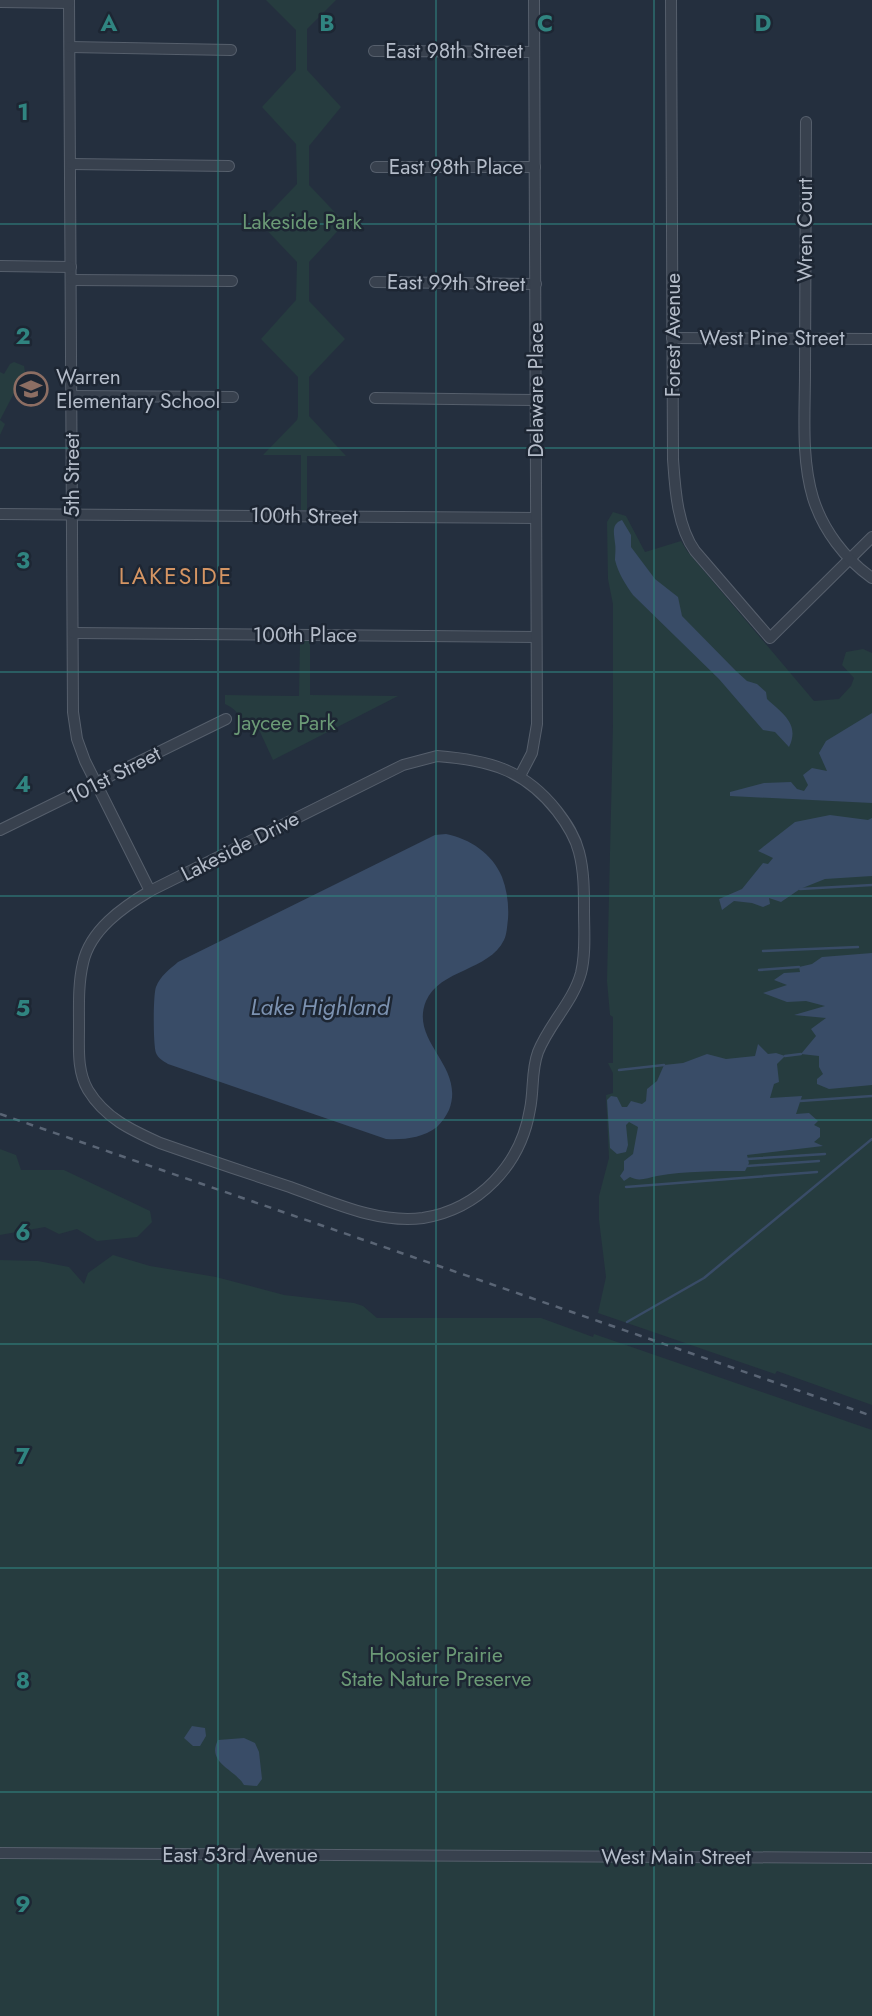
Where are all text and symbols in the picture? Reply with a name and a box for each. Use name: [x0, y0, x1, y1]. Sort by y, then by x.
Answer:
text: A: [100, 6, 118, 40]
text: B: [319, 6, 335, 40]
text: C: [537, 6, 553, 40]
text: D: [755, 6, 772, 40]
street label: East 98th Street: [385, 36, 523, 66]
text: 1: [17, 95, 29, 129]
street label: East 98th Place: [389, 152, 524, 182]
street label: Wren Court: [790, 178, 820, 282]
park label: Lakeside Park: [242, 207, 363, 237]
street label: East 99th Street: [387, 267, 525, 299]
street label: Forest Avenue: [658, 273, 688, 397]
text: 2: [15, 319, 31, 353]
street label: Delaware Place: [521, 322, 551, 458]
street label: West Pine Street: [700, 323, 844, 353]
place label: Warren Elementary School: [56, 362, 220, 416]
school or university icon: Warren Elementary School: [12, 370, 50, 408]
street label: 5th Street: [57, 433, 87, 517]
street label: 100th Street: [250, 500, 358, 532]
text: 3: [16, 543, 30, 577]
district label: LAKESIDE: [119, 559, 233, 593]
street label: 100th Place: [253, 620, 357, 650]
park label: Jaycee Park: [233, 708, 336, 738]
street label: 101st Street: [62, 739, 166, 811]
text: 4: [15, 767, 31, 801]
street label: Lakeside Drive: [176, 803, 304, 889]
water label: Lake Highland: [250, 990, 391, 1024]
text: 5: [16, 991, 30, 1025]
text: 6: [15, 1215, 31, 1249]
text: 7: [16, 1439, 30, 1473]
park label: Hoosier Prairie State Nature Preserve: [341, 1640, 532, 1694]
text: 8: [16, 1663, 30, 1697]
street label: East 53rd Avenue: [162, 1840, 318, 1870]
street label: West Main Street: [601, 1842, 751, 1872]
text: 9: [15, 1887, 31, 1921]

